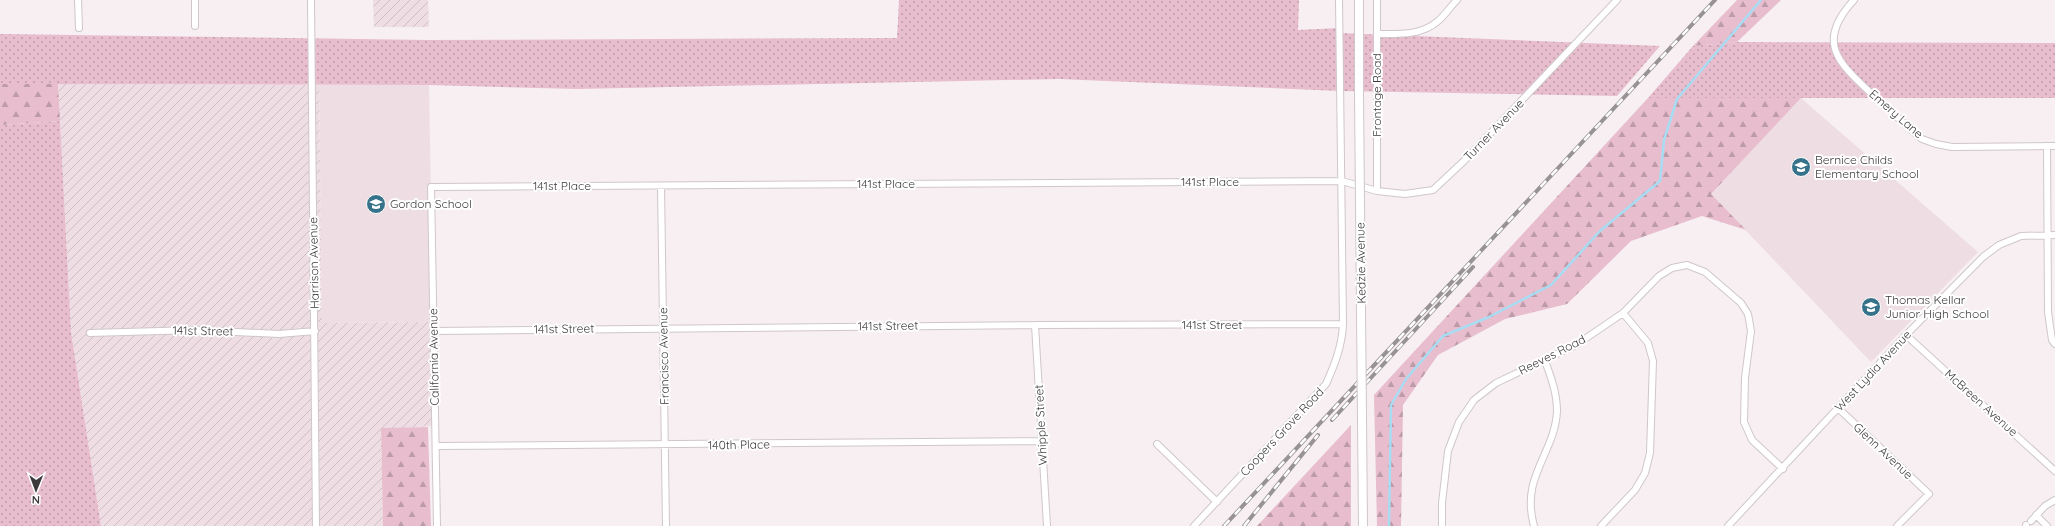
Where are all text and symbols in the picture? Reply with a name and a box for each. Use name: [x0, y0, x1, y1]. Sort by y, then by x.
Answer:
street label: Frontage Road: [1369, 53, 1384, 137]
street label: Emery Lane: [1866, 86, 1927, 141]
street label: Turner Avenue: [1460, 96, 1527, 164]
place label: Bernice Childs Elementary School: [1815, 152, 1919, 181]
school or university icon: Bernice Childs Elementary School: [1790, 156, 1812, 178]
street label: 141st Place: [1181, 174, 1239, 189]
street label: 141st Place: [857, 176, 915, 191]
street label: 141st Place: [533, 178, 591, 193]
school or university icon: Gordon School: [365, 193, 387, 215]
place label: Gordon School: [390, 196, 472, 211]
street label: Harrison Avenue: [305, 217, 322, 309]
street label: Kedzie Avenue: [1352, 222, 1369, 304]
place label: Thomas Kellar Junior High School: [1885, 292, 1989, 321]
school or university icon: Thomas Kellar Junior High School: [1860, 296, 1882, 318]
street label: Francisco Avenue: [655, 307, 672, 405]
street label: California Avenue: [425, 308, 442, 406]
street label: 141st Street: [858, 317, 918, 334]
street label: 141st Street: [1182, 317, 1242, 332]
street label: 141st Street: [534, 320, 594, 337]
street label: 141st Street: [173, 322, 233, 339]
street label: West Lydia Avenue: [1831, 327, 1914, 414]
street label: Reeves Road: [1516, 331, 1588, 378]
street label: McBreen Avenue: [1942, 366, 2021, 440]
street label: Whipple Street: [1031, 384, 1050, 466]
street label: Coopers Grove Road: [1237, 384, 1327, 479]
street label: Glenn Avenue: [1850, 419, 1916, 482]
street label: 140th Place: [708, 436, 770, 453]
north arrow: [16, 470, 56, 510]
text: N: [32, 493, 40, 507]

